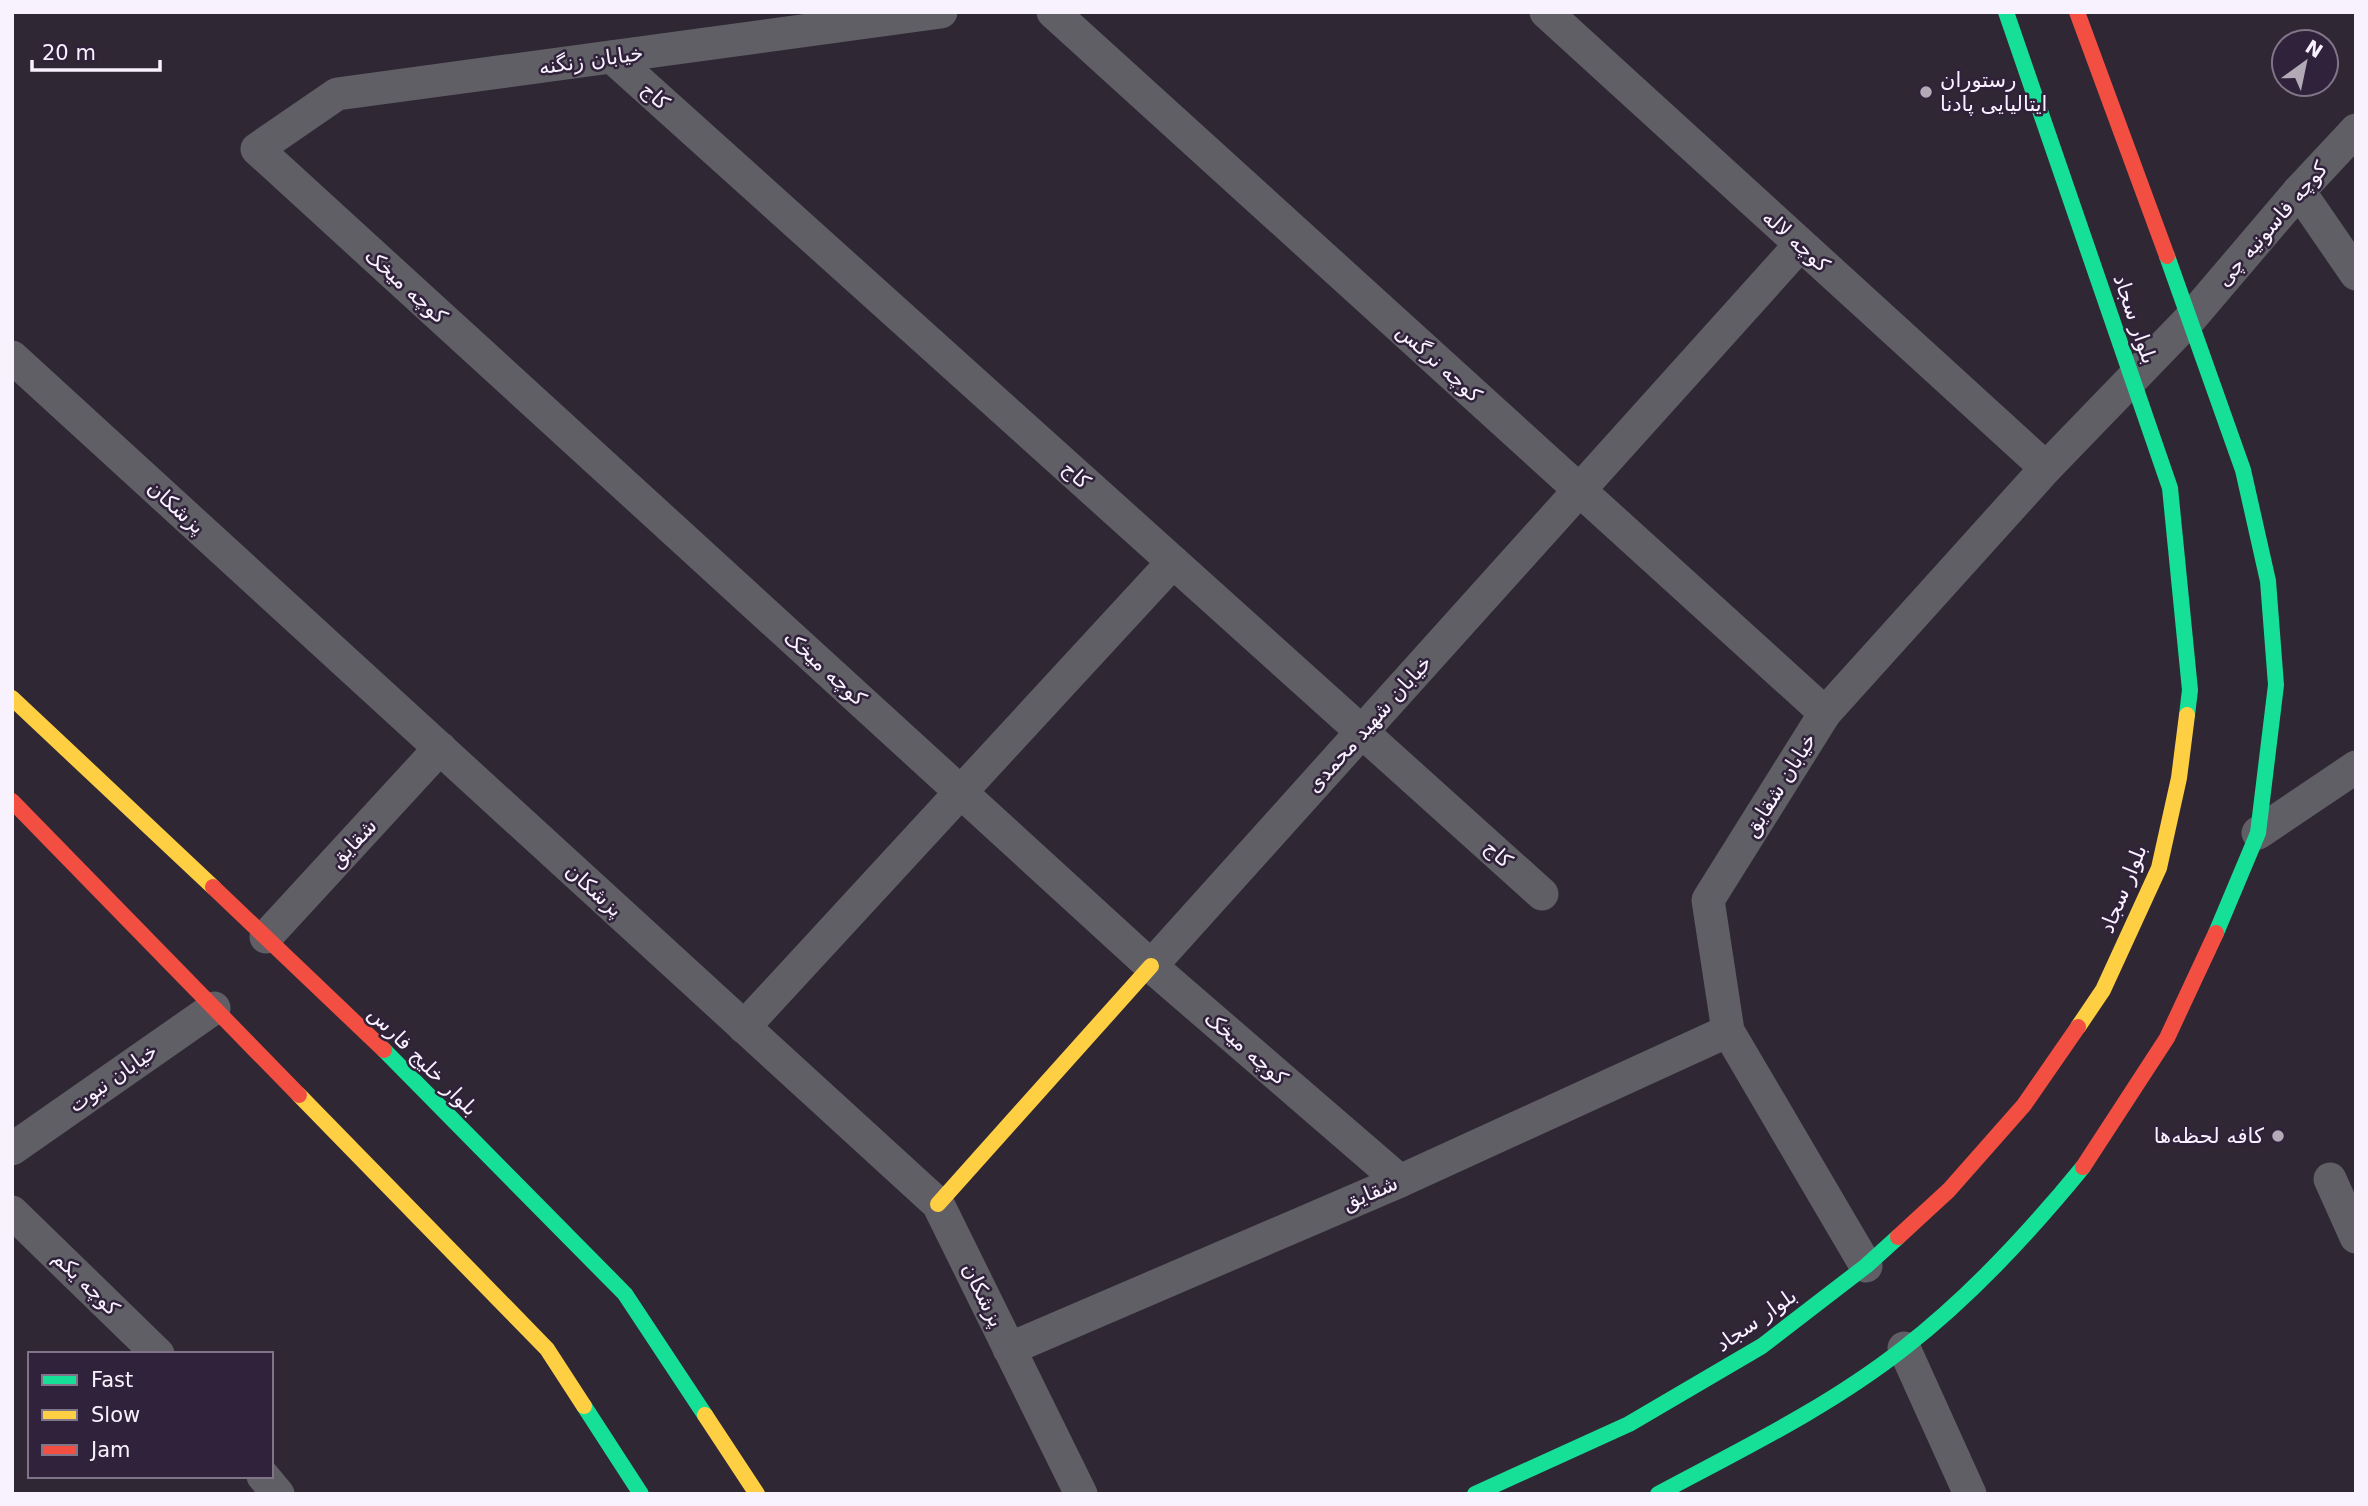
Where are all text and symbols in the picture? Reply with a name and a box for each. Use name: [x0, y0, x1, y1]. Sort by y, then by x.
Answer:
scale bar: [32, 28, 159, 72]
north arrow: [2270, 28, 2340, 98]
text: N: [2302, 35, 2327, 62]
text: 20 m: [42, 41, 96, 65]
street label: خیابان زنگنه: [537, 41, 645, 79]
place label: رستوران ایتالیایی پادنا: [1940, 68, 2047, 116]
street label: کاج: [635, 77, 674, 116]
marker: رستوران ایتالیایی پادنا: [1918, 84, 1934, 100]
street label: کوچه فاسونیه چی: [2211, 157, 2333, 291]
street label: کوچه لاله: [1758, 205, 1834, 277]
street label: کوچه میخک: [360, 243, 452, 329]
street label: بلوار سجاد: [2108, 271, 2162, 367]
street label: کوچه نرگس: [1392, 319, 1486, 407]
street label: کاج: [1056, 456, 1095, 495]
street label: پزشکان: [143, 475, 210, 539]
street label: کوچه میخک: [779, 625, 871, 711]
street label: خیابان شهید محمدی: [1301, 651, 1437, 797]
street label: خیابان شقایق: [1739, 729, 1821, 841]
street label: شقایق: [324, 814, 382, 872]
street label: کاج: [1478, 835, 1517, 874]
street label: بلوار سجاد: [2094, 841, 2152, 937]
street label: پزشکان: [561, 858, 628, 922]
street label: بلوار خلیج فارس: [363, 1001, 483, 1121]
street label: کوچه میخک: [1200, 1006, 1292, 1090]
street label: خیابان نبوت: [64, 1039, 162, 1117]
place label: کافه لحظه‌ها: [2154, 1124, 2264, 1148]
marker: کافه لحظه‌ها: [2270, 1128, 2286, 1144]
street label: شقایق: [1339, 1171, 1401, 1215]
street label: کوچه یکم: [47, 1245, 124, 1321]
street label: پزشکان: [957, 1259, 1009, 1331]
street label: بلوار سجاد: [1711, 1283, 1801, 1357]
legend: [28, 1352, 273, 1478]
text: Fast: [91, 1368, 133, 1392]
text: Slow: [91, 1403, 140, 1427]
text: Jam: [89, 1438, 131, 1462]

